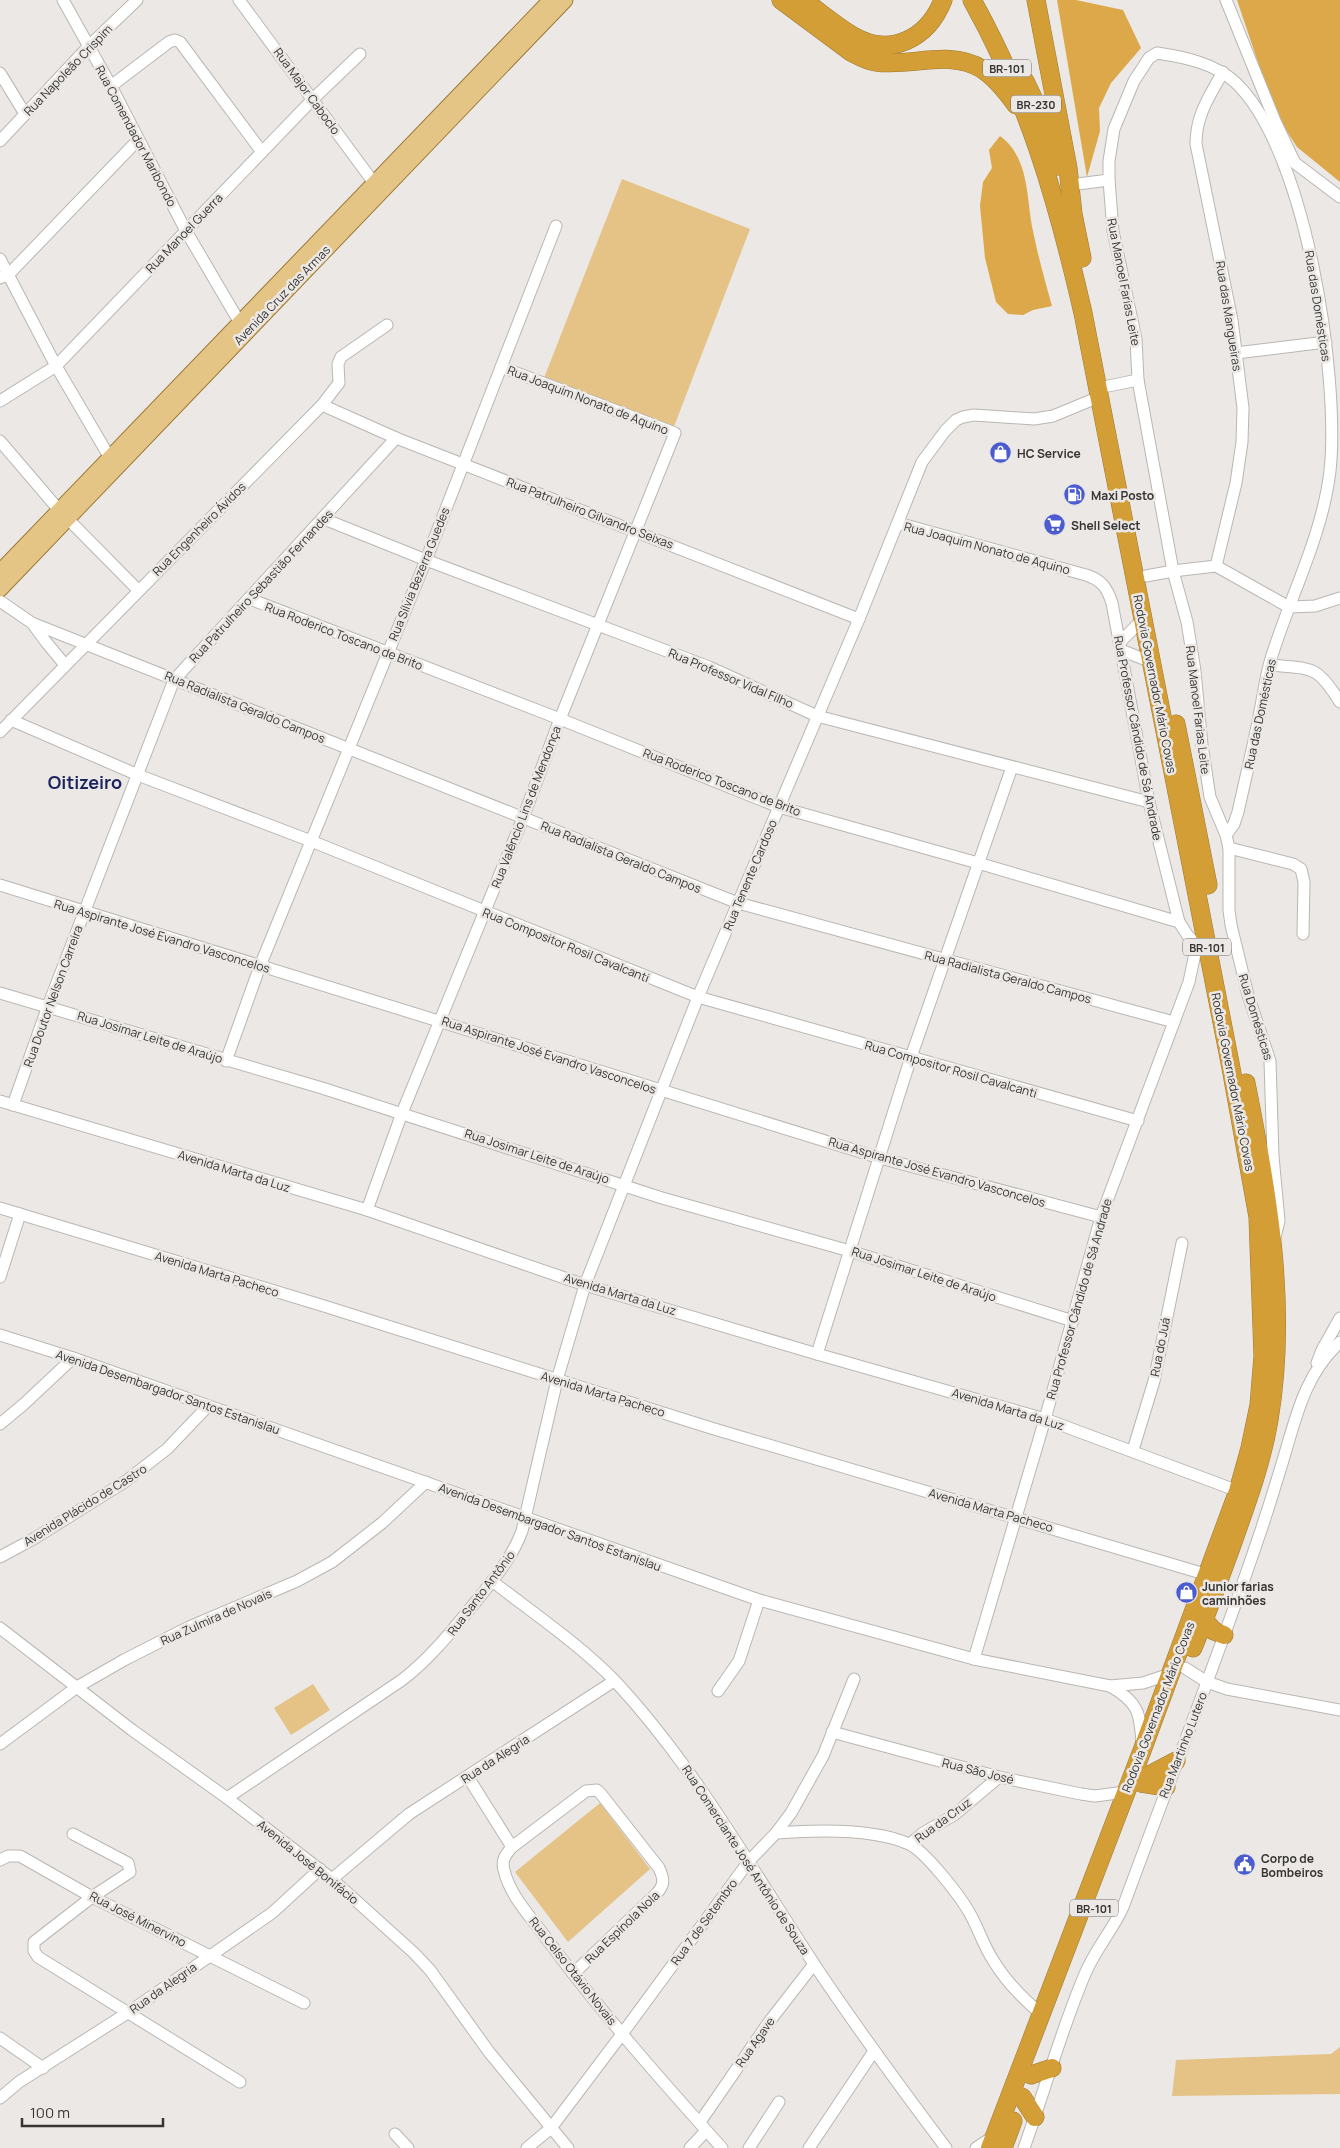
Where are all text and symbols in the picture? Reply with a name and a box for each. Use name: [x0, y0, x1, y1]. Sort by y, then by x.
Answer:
street label: Rua Napoleão Crispim: [20, 21, 116, 119]
street label: Rua Major Caboclo: [270, 44, 344, 138]
road number: BR-101: [983, 59, 1031, 76]
street label: Rua Comendador Maribondo: [92, 62, 180, 210]
road number: BR-230: [1011, 96, 1061, 112]
street label: Rua Manoel Guerra: [142, 189, 226, 277]
street label: Rua Manoel Farias Leite: [1103, 217, 1145, 347]
street label: Avenida Cruz das Armas: [230, 242, 334, 348]
street label: Rua das Domésticas: [1301, 249, 1335, 363]
street label: Rua das Mangueiras: [1212, 260, 1246, 372]
street label: Rua Joaquim Nonato de Aquino: [505, 361, 671, 439]
shop icon: HC Service: [989, 441, 1013, 465]
place label: HC Service: [1017, 445, 1081, 462]
street label: Rua Patrulheiro Gilvandro Seixas: [504, 473, 676, 553]
street label: Rua Engenheiro Ávidos: [148, 478, 250, 580]
fuel station icon: Maxi Posto: [1063, 483, 1087, 507]
place label: Maxi Posto: [1091, 487, 1154, 504]
street label: Rua Sílvia Bezerra Guedes: [384, 505, 454, 643]
street label: Rua Patrulheiro Sebastião Fernandes: [185, 506, 337, 666]
supermarket icon: Shell Select: [1043, 513, 1067, 537]
place label: Shell Select: [1071, 517, 1141, 534]
street label: Rua Joaquim Nonato de Aquino: [902, 518, 1072, 578]
street label: Rodovia Governador Mário Covas: [1129, 593, 1181, 775]
street label: Rua Roderico Toscano de Brito: [263, 598, 425, 674]
street label: Rua Professor Cândido de Sá Andrade: [1110, 634, 1166, 842]
street label: Rua Professor Vidal Filho: [666, 644, 796, 712]
street label: Rua Manoel Farias Leite: [1182, 645, 1214, 775]
street label: Rua das Domésticas: [1240, 657, 1280, 771]
street label: Rua Radialista Geraldo Campos: [162, 667, 328, 747]
street label: Rua Valêncio Lins de Mendonça: [487, 723, 565, 891]
street label: Rua Roderico Toscano de Brito: [641, 744, 803, 820]
district label: Oitizeiro: [48, 770, 122, 794]
street label: Rua Radialista Geraldo Campos: [538, 817, 704, 897]
street label: Rua Tenente Cardoso: [719, 817, 781, 933]
street label: Rua Aspirante José Evandro Vasconcelos: [52, 895, 272, 977]
street label: Rua Compositor Rosil Cavalcanti: [480, 904, 652, 986]
street label: Rua Doutor Nelson Carreira: [19, 923, 87, 1069]
road number: BR-101: [1183, 939, 1231, 956]
street label: Rua Radialista Geraldo Campos: [923, 947, 1093, 1007]
street label: Rua Domésticas: [1235, 972, 1277, 1062]
street label: Rodovia Governador Mário Covas: [1207, 991, 1259, 1173]
street label: Rua Josimar Leite de Araújo: [75, 1007, 225, 1067]
street label: Rua Aspirante José Evandro Vasconcelos: [439, 1012, 659, 1098]
street label: Rua Compositor Rosil Cavalcanti: [863, 1036, 1039, 1102]
street label: Rua Josimar Leite de Araújo: [463, 1125, 611, 1187]
street label: Rua Aspirante José Evandro Vasconcelos: [827, 1133, 1047, 1211]
street label: Avenida Marta da Luz: [176, 1146, 292, 1196]
street label: Rua Professor Cândido de Sá Andrade: [1042, 1197, 1116, 1401]
street label: Rua Josimar Leite de Araújo: [850, 1243, 998, 1305]
street label: Avenida Marta Pacheco: [153, 1247, 281, 1301]
street label: Avenida Marta da Luz: [562, 1269, 678, 1319]
street label: Rua do Juá: [1146, 1316, 1174, 1378]
street label: Avenida Desembargador Santos Estanislau: [54, 1346, 282, 1438]
street label: Avenida Marta Pacheco: [539, 1367, 667, 1421]
street label: Avenida Marta da Luz: [950, 1384, 1066, 1434]
street label: Avenida Plácido de Castro: [20, 1460, 150, 1550]
street label: Avenida Desembargador Santos Estanislau: [436, 1479, 664, 1575]
street label: Avenida Marta Pacheco: [927, 1484, 1055, 1536]
street label: Rua Santo Antônio: [443, 1547, 519, 1639]
place label: Junior farias caminhões: [1202, 1578, 1274, 1609]
shop icon: Junior farias caminhões: [1174, 1581, 1198, 1605]
street label: Rua Zulmira de Novais: [158, 1585, 274, 1649]
street label: Rodovia Governador Mário Covas: [1118, 1619, 1198, 1795]
street label: Rua Martinho Lutero: [1155, 1690, 1211, 1800]
street label: Rua da Alegria: [458, 1731, 532, 1787]
street label: Rua São José: [940, 1754, 1016, 1788]
street label: Rua Comerciante José Antônio de Souza: [678, 1762, 814, 1958]
street label: Rua da Cruz: [911, 1794, 975, 1846]
street label: Avenida José Bonifácio: [254, 1816, 362, 1908]
place label: Corpo de Bombeiros: [1261, 1850, 1324, 1881]
public building icon: Corpo de Bombeiros: [1233, 1853, 1257, 1877]
street label: Rua 7 de Setembro: [667, 1875, 741, 1969]
street label: Rua José Minervino: [87, 1887, 189, 1951]
street label: Rua Espínola Nola: [581, 1887, 663, 1967]
road number: BR-101: [1070, 1900, 1118, 1916]
street label: Rua Celso Otávio Novais: [525, 1913, 621, 2029]
street label: Rua da Alegria: [126, 1959, 200, 2017]
street label: Rua Agave: [731, 2013, 779, 2071]
scale bar: [22, 2096, 164, 2128]
text: 100 m: [30, 2102, 70, 2123]

